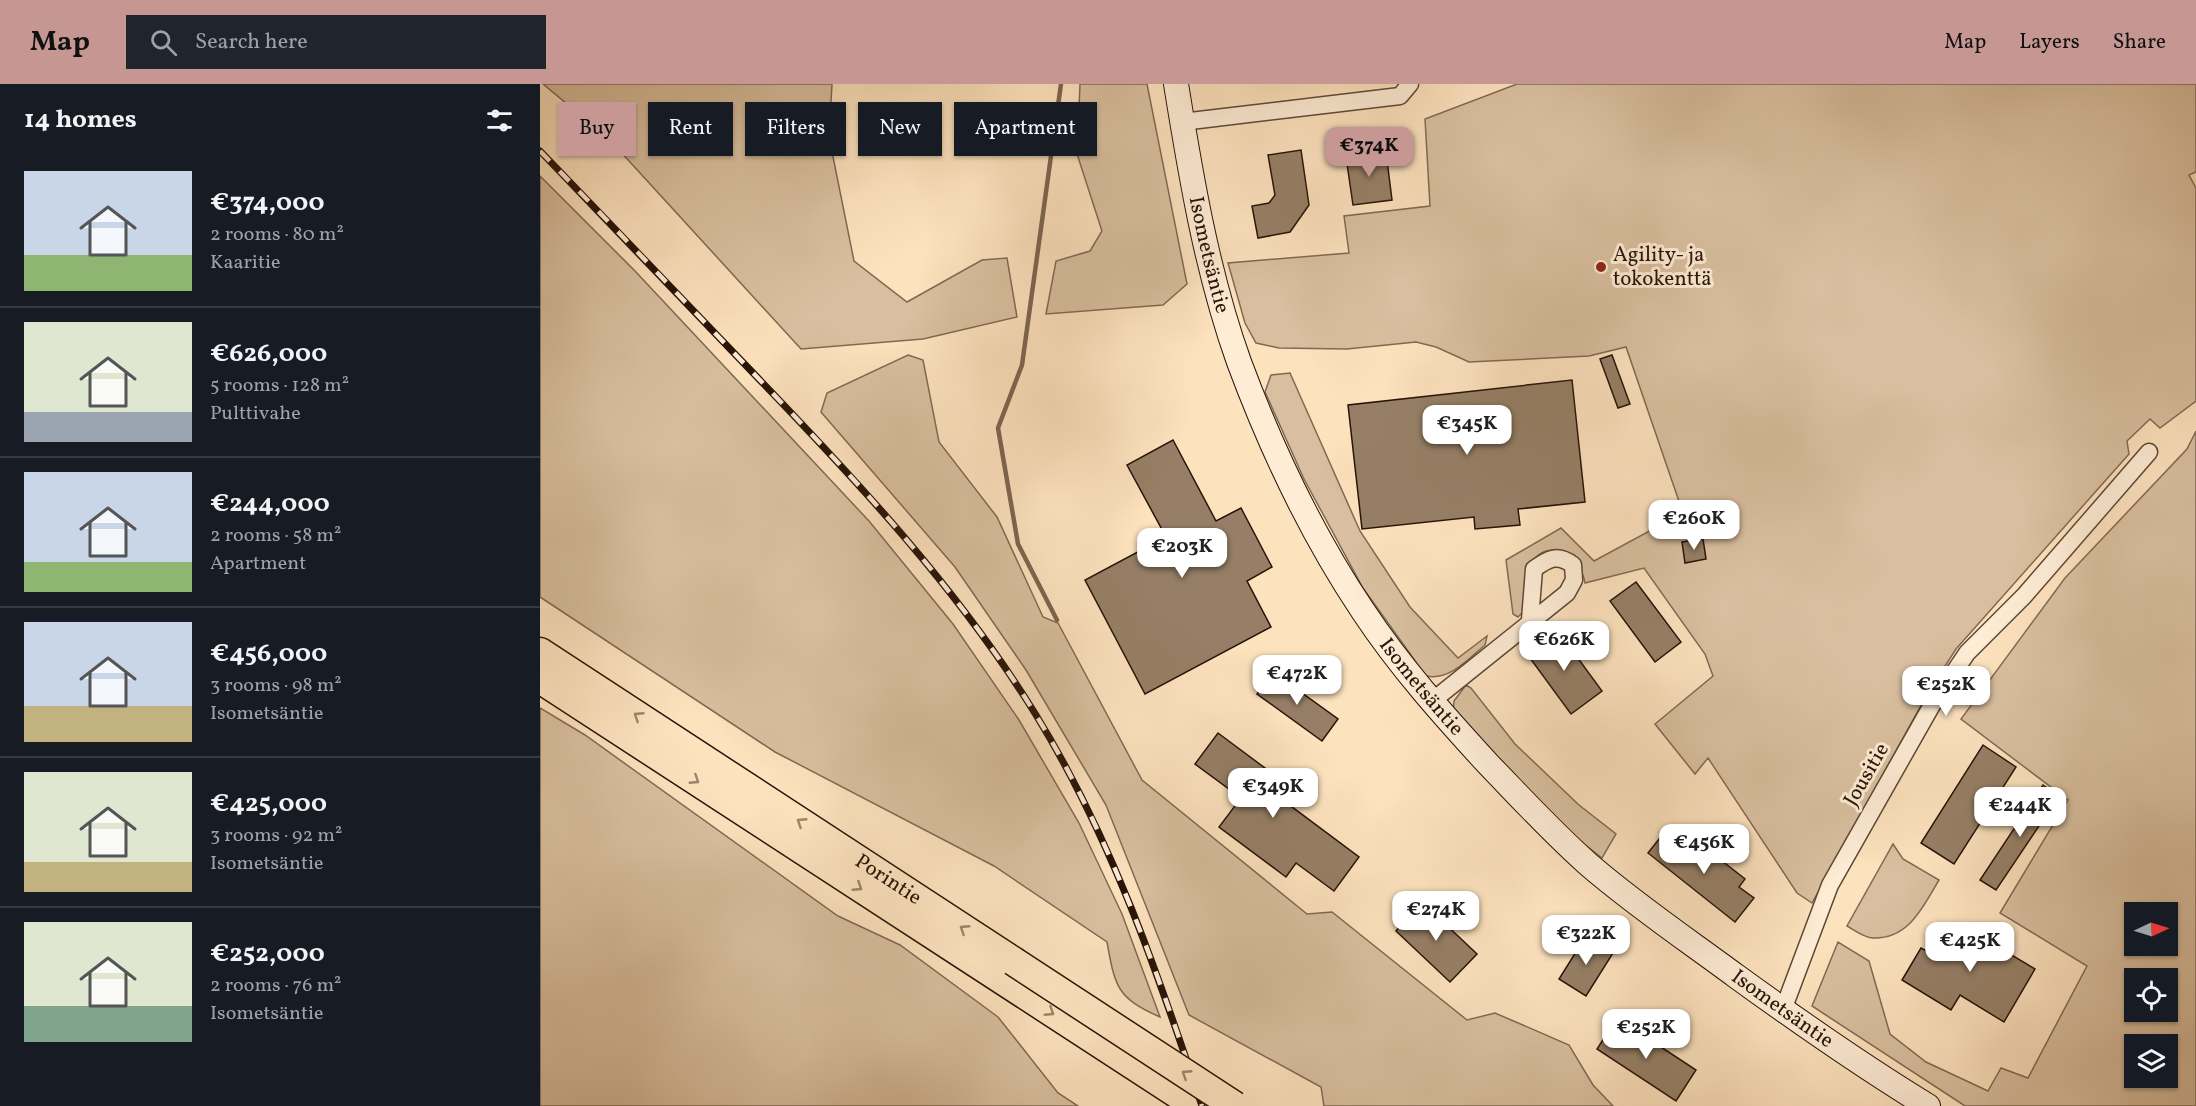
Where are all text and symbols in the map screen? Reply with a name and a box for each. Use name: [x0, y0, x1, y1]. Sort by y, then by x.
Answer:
search box: [126, 15, 546, 69]
text: Map: [30, 23, 90, 62]
icon: search: [147, 26, 180, 59]
text: Search here: [195, 27, 308, 58]
text: Map: [1944, 28, 1986, 57]
text: Layers: [2019, 28, 2080, 57]
text: Share: [2113, 28, 2166, 57]
text: 14 homes: [24, 102, 137, 138]
chip: Buy: [558, 102, 636, 156]
chip: Rent: [648, 102, 733, 156]
chip: Filters: [745, 102, 846, 156]
chip: New: [858, 102, 942, 156]
chip: Apartment: [954, 102, 1097, 156]
icon: filters: [483, 104, 516, 137]
pin: €374K: [1327, 127, 1411, 178]
text: €374K: [1339, 132, 1399, 160]
text: €374,000: [210, 185, 325, 221]
street label: Isometsäntie: [1181, 194, 1237, 317]
icon: home: [72, 195, 144, 267]
text: 2 rooms · 80 m²: [210, 221, 344, 249]
place label: Agility- ja tokokenttä: [1613, 241, 1712, 294]
text: Kaaritie: [210, 249, 280, 277]
marker: Agility- ja tokokenttä: [1594, 260, 1608, 274]
text: €626,000: [210, 336, 327, 372]
icon: home: [72, 346, 144, 418]
text: 5 rooms · 128 m²: [210, 372, 349, 400]
text: Pulttivahe: [210, 400, 301, 428]
pin: €345K: [1425, 405, 1509, 456]
text: €345K: [1437, 410, 1497, 438]
text: €244,000: [210, 486, 330, 522]
icon: home: [72, 496, 144, 568]
pin: €260K: [1652, 500, 1736, 551]
text: €260K: [1663, 505, 1725, 533]
text: 2 rooms · 58 m²: [210, 522, 341, 550]
pin: €203K: [1140, 528, 1224, 579]
text: €203K: [1151, 533, 1213, 561]
text: Apartment: [210, 550, 306, 578]
pin: €626K: [1522, 621, 1606, 672]
text: €626K: [1533, 626, 1595, 654]
street label: Isometsäntie: [1372, 632, 1470, 742]
text: €456,000: [210, 636, 327, 672]
icon: home: [72, 646, 144, 718]
pin: €472K: [1255, 655, 1339, 706]
text: €472K: [1267, 660, 1327, 688]
pin: €252K: [1904, 666, 1988, 717]
text: €252K: [1916, 671, 1976, 699]
text: 3 rooms · 98 m²: [210, 672, 342, 700]
text: Isometsäntie: [210, 700, 323, 728]
one-way arrow: [633, 712, 644, 723]
street label: Jousitie: [1837, 738, 1897, 812]
pin: €349K: [1231, 768, 1315, 819]
one-way arrow: [688, 773, 699, 784]
text: €349K: [1242, 773, 1304, 801]
text: €425,000: [210, 786, 327, 822]
pin: €244K: [1978, 787, 2062, 838]
text: €244K: [1988, 792, 2052, 820]
icon: home: [72, 796, 144, 868]
one-way arrow: [797, 818, 808, 829]
text: 3 rooms · 92 m²: [210, 822, 342, 850]
pin: €456K: [1662, 824, 1746, 875]
text: €456K: [1673, 829, 1735, 857]
street label: Porintie: [849, 847, 927, 912]
text: Isometsäntie: [210, 850, 323, 878]
one-way arrow: [852, 879, 862, 891]
pin: €274K: [1394, 891, 1478, 942]
text: €274K: [1406, 896, 1466, 924]
north arrow: [2124, 902, 2178, 956]
map controls: [2124, 902, 2178, 1088]
pin: €322K: [1544, 915, 1628, 966]
text: €322K: [1556, 920, 1616, 948]
pin: €425K: [1928, 922, 2012, 973]
one-way arrow: [960, 925, 971, 936]
text: €425K: [1939, 927, 2001, 955]
text: €252,000: [210, 936, 325, 972]
icon: home: [72, 946, 144, 1018]
street label: Isometsäntie: [1725, 963, 1839, 1055]
button: locate: [2124, 968, 2178, 1022]
text: 2 rooms · 76 m²: [210, 972, 342, 1000]
text: Isometsäntie: [210, 1000, 323, 1028]
one-way arrow: [1044, 1004, 1054, 1016]
pin: €252K: [1604, 1009, 1688, 1060]
text: €252K: [1616, 1014, 1676, 1042]
button: layers: [2124, 1034, 2178, 1088]
one-way arrow: [1182, 1070, 1193, 1081]

